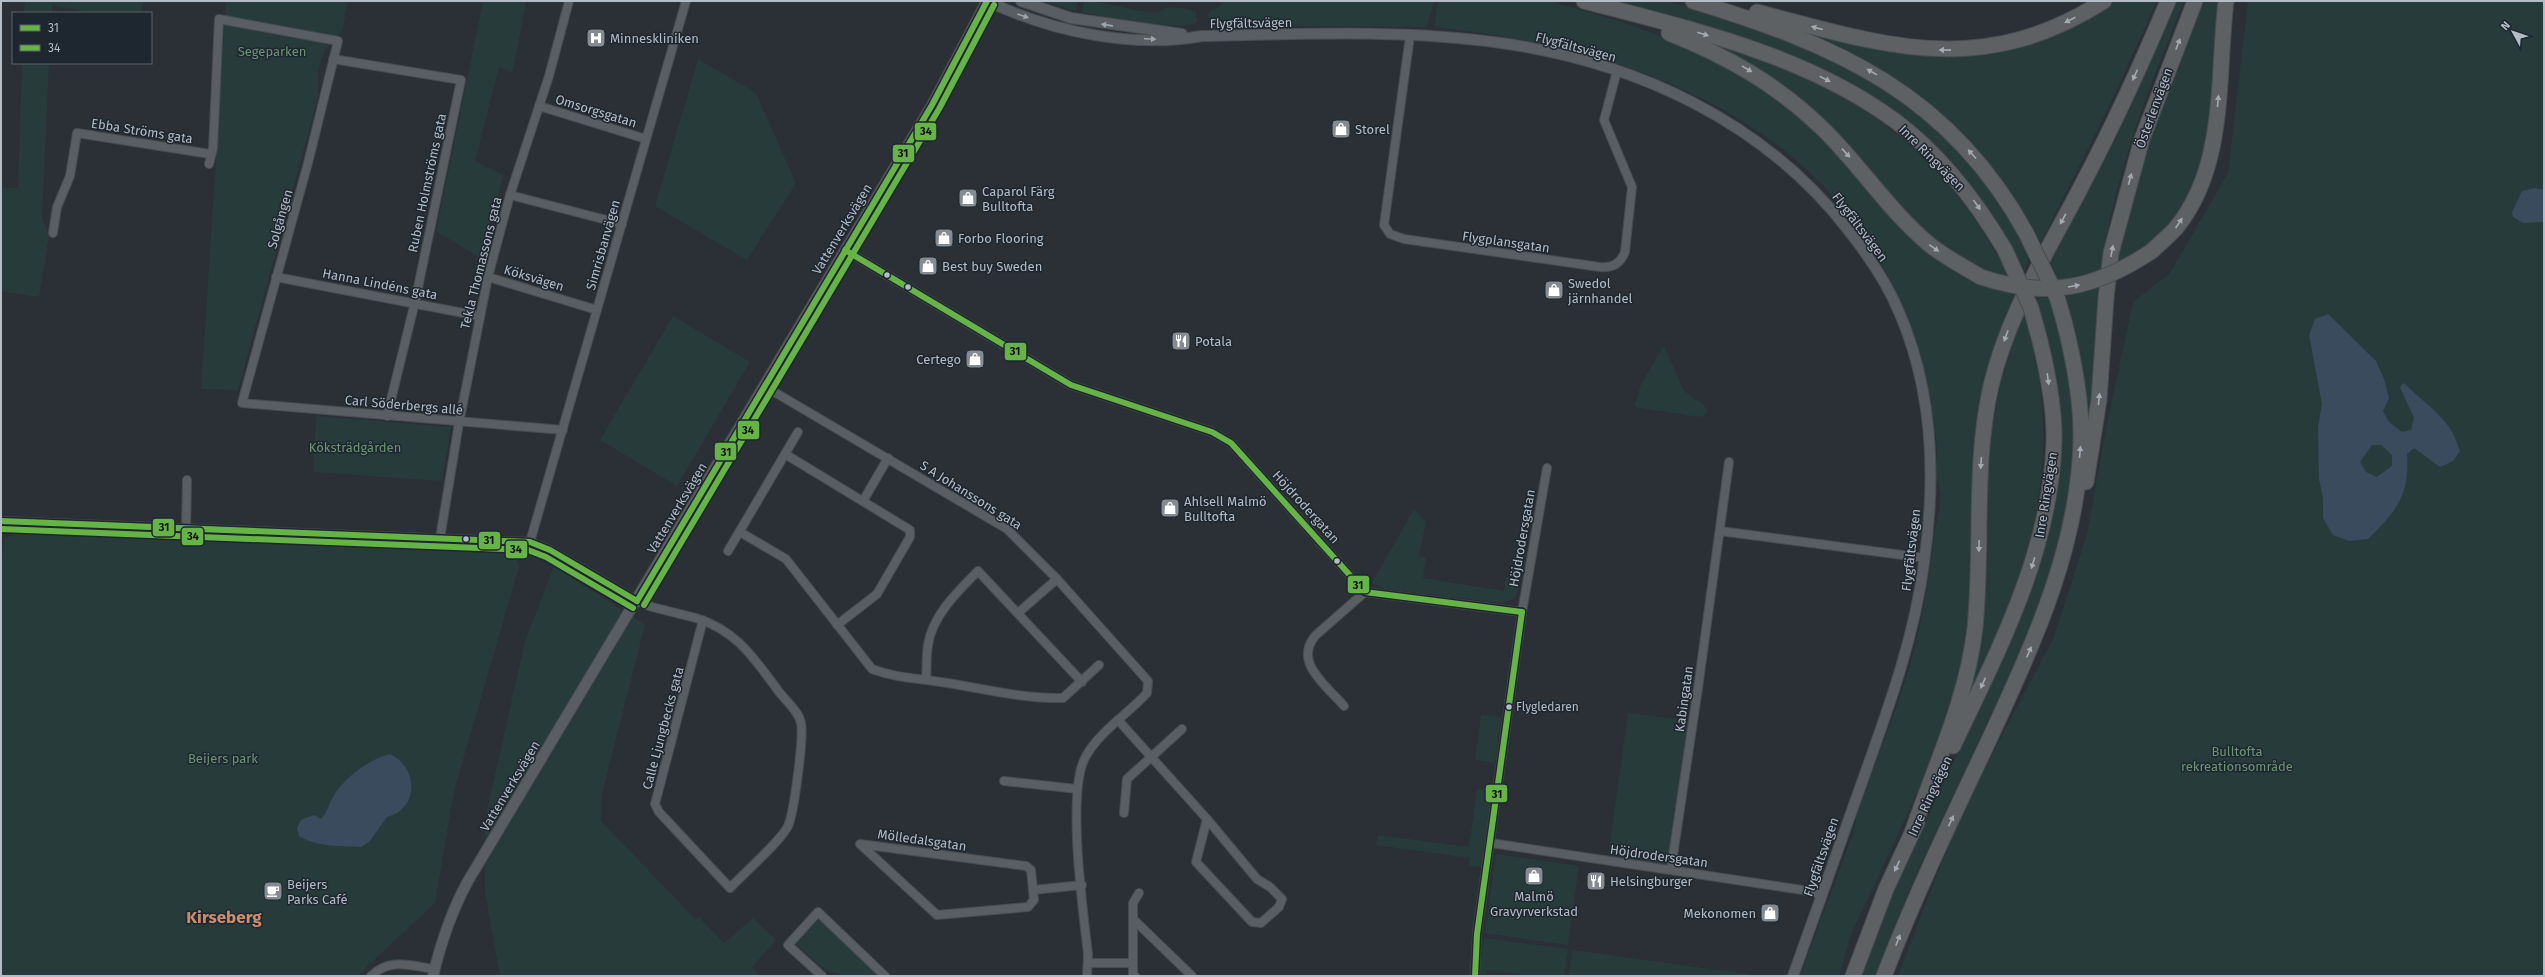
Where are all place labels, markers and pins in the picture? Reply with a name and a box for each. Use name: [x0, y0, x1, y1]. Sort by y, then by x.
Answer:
hospital icon: Minneskliniken: [585, 27, 607, 49]
place label: Minneskliniken: [610, 31, 699, 46]
shop icon: Storel: [1330, 118, 1352, 140]
place label: Storel: [1355, 122, 1390, 137]
place label: Caparol Färg Bulltofta: [982, 184, 1055, 214]
shop icon: Caparol Färg Bulltofta: [957, 187, 979, 209]
shop icon: Forbo Flooring: [933, 227, 955, 249]
place label: Forbo Flooring: [958, 231, 1044, 246]
shop icon: Best buy Sweden: [917, 255, 939, 277]
place label: Best buy Sweden: [942, 259, 1042, 274]
unlabelled marker: [882, 270, 892, 280]
place label: Swedol järnhandel: [1567, 276, 1633, 306]
shop icon: Swedol järnhandel: [1543, 279, 1565, 301]
unlabelled marker: [903, 282, 913, 292]
restaurant icon: Potala: [1170, 330, 1192, 352]
place label: Potala: [1195, 334, 1232, 349]
shop icon: Certego: [964, 348, 986, 370]
place label: Certego: [916, 352, 961, 367]
place label: Ahlsell Malmö Bulltofta: [1184, 494, 1267, 524]
shop icon: Ahlsell Malmö Bulltofta: [1159, 497, 1181, 519]
unlabelled marker: [461, 534, 471, 544]
unlabelled marker: [1332, 556, 1342, 566]
place label: Flygledaren: [1516, 700, 1579, 714]
marker: Flygledaren: [1504, 702, 1514, 712]
shop icon: Malmö Gravyrverkstad: [1523, 865, 1545, 887]
restaurant icon: Helsingburger: [1585, 870, 1607, 892]
place label: Helsingburger: [1610, 874, 1693, 889]
place label: Beijers Parks Café: [287, 877, 348, 907]
cafe icon: Beijers Parks Café: [262, 880, 284, 902]
place label: Malmö Gravyrverkstad: [1490, 889, 1578, 919]
shop icon: Mekonomen: [1759, 902, 1781, 924]
place label: Mekonomen: [1684, 906, 1756, 921]

